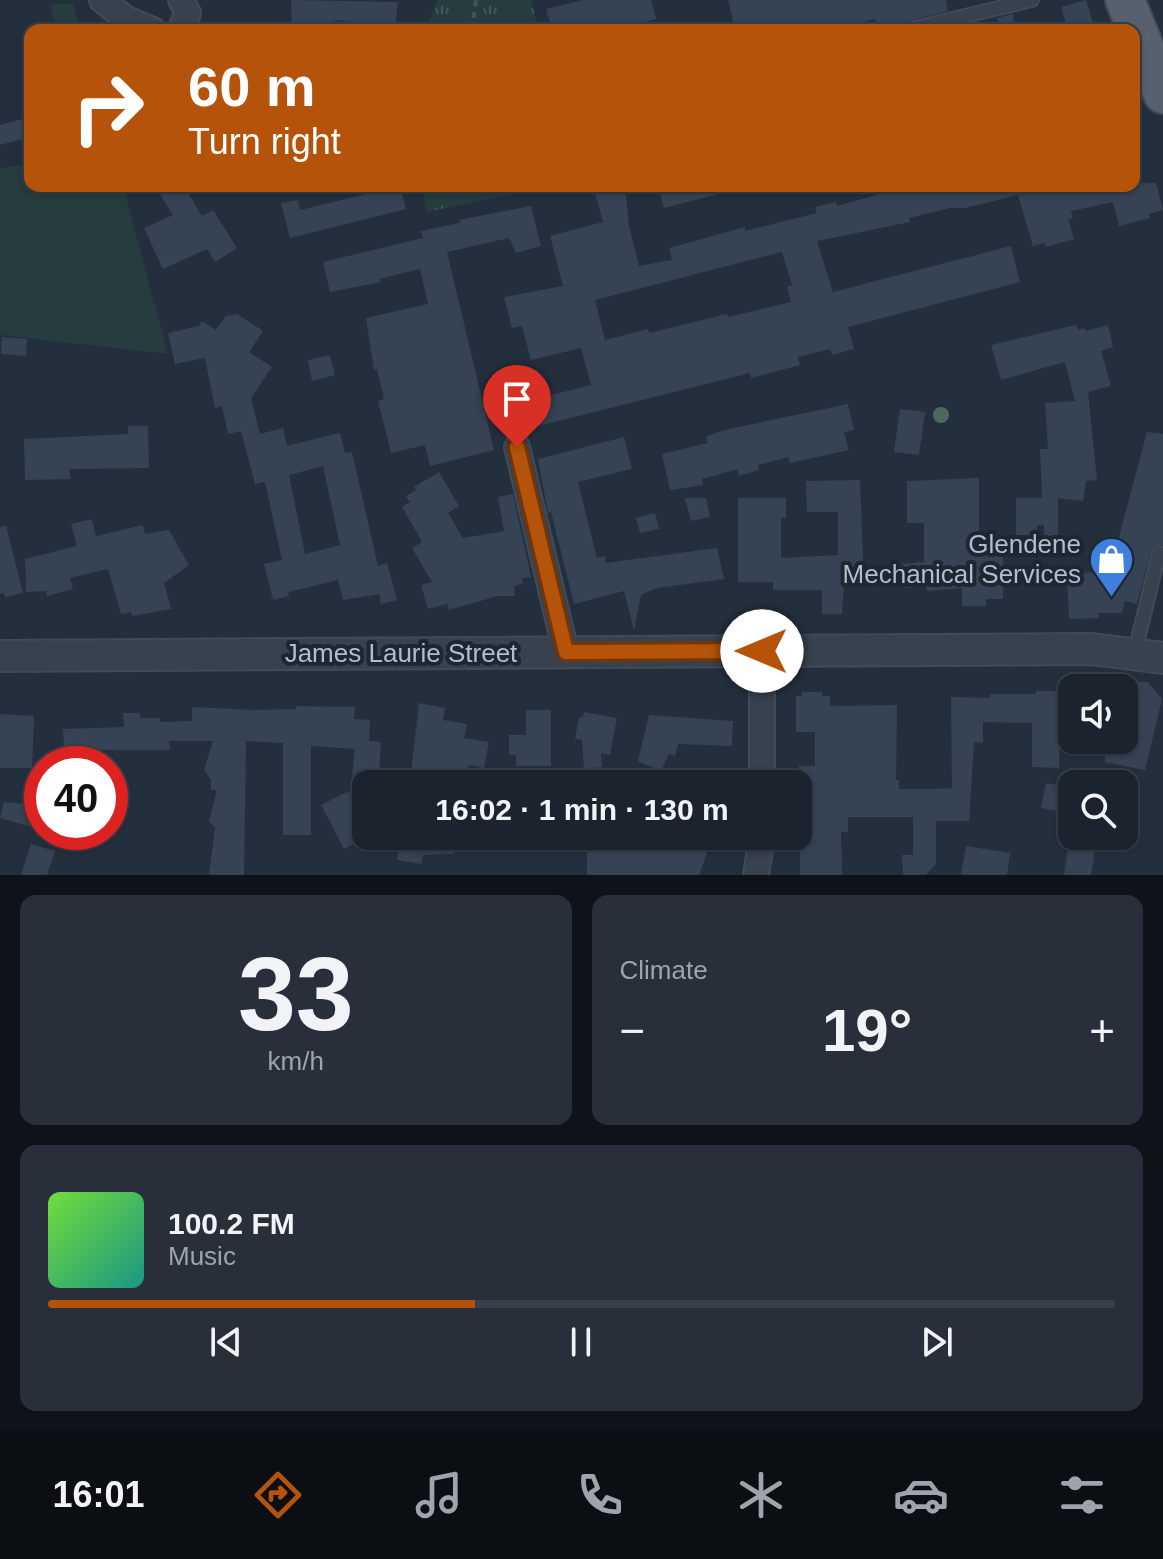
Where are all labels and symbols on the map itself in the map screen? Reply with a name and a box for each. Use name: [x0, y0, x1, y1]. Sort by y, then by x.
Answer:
pin: [483, 365, 551, 447]
place label: Glendene Mechanical Services: [843, 529, 1081, 589]
shop icon: Glendene Mechanical Services: [1088, 535, 1136, 598]
position arrow: [720, 609, 804, 693]
street label: James Laurie Street: [285, 638, 518, 668]
speed limit sign: 40: [24, 746, 128, 850]

